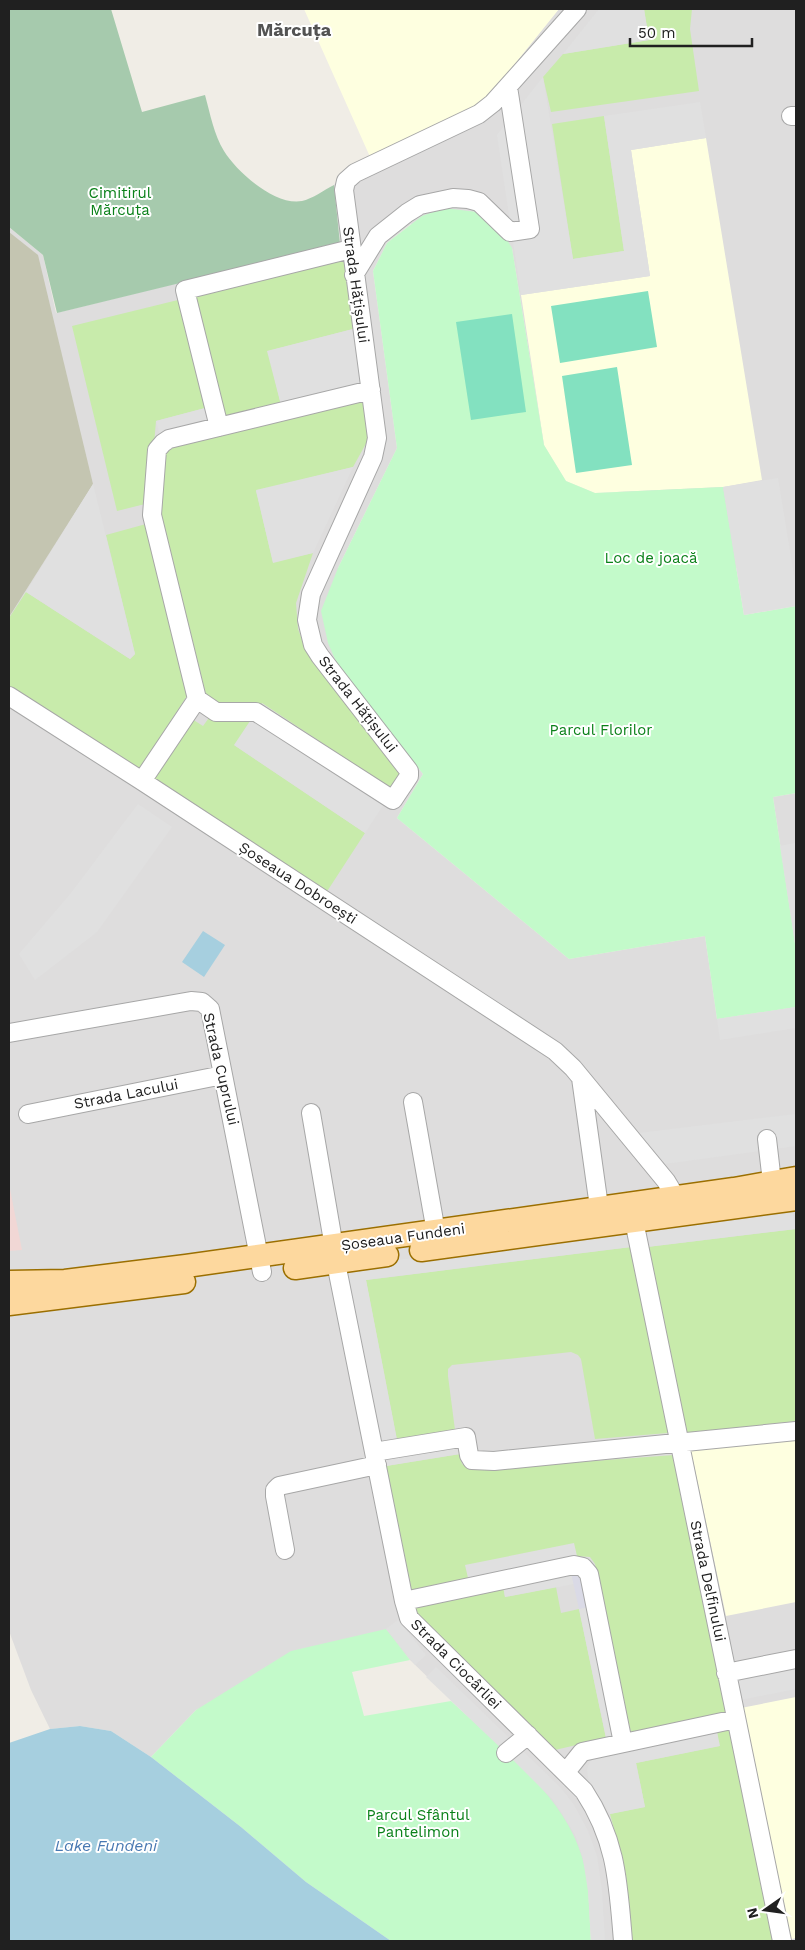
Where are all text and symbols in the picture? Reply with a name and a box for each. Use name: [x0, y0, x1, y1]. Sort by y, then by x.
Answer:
scale bar: [630, 15, 752, 47]
district label: Mărcuța: [257, 19, 332, 40]
text: 50 m: [638, 24, 675, 42]
park label: Cimitirul Mărcuța: [89, 184, 152, 219]
street label: Strada Hățișului: [339, 226, 373, 344]
park label: Loc de joacă: [605, 549, 698, 567]
street label: Strada Hățișului: [315, 652, 401, 756]
park label: Parcul Florilor: [550, 721, 652, 739]
street label: Șoseaua Dobroești: [236, 838, 360, 928]
street label: Strada Cuprului: [199, 1011, 243, 1127]
street label: Strada Lacului: [72, 1075, 180, 1113]
street label: Șoseaua Fundeni: [340, 1219, 466, 1255]
street label: Strada Delfinului: [686, 1519, 730, 1643]
street label: Strada Ciocârliei: [407, 1615, 505, 1713]
park label: Parcul Sfântul Pantelimon: [366, 1806, 470, 1841]
water label: Lake Fundeni: [55, 1836, 158, 1855]
north arrow: [740, 1885, 790, 1935]
text: N: [743, 1906, 761, 1920]

